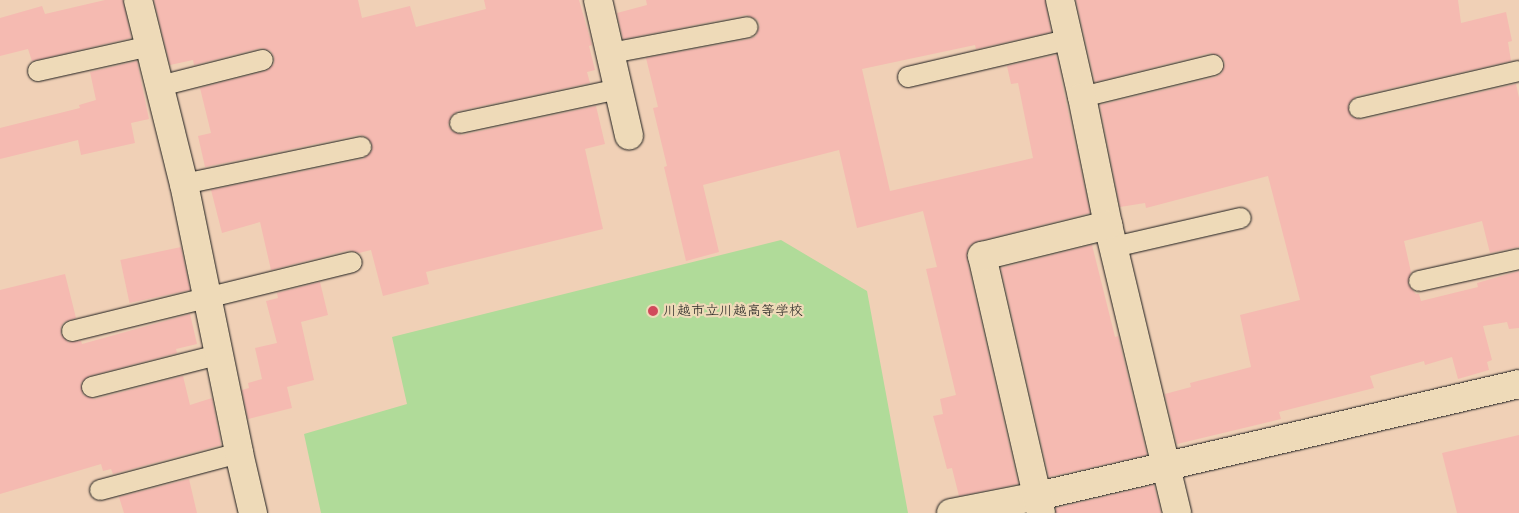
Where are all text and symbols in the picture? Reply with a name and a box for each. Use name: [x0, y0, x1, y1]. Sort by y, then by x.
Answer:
place label: 川越市立川越高等学校: [663, 303, 803, 319]
marker: 川越市立川越高等学校: [647, 305, 659, 317]

